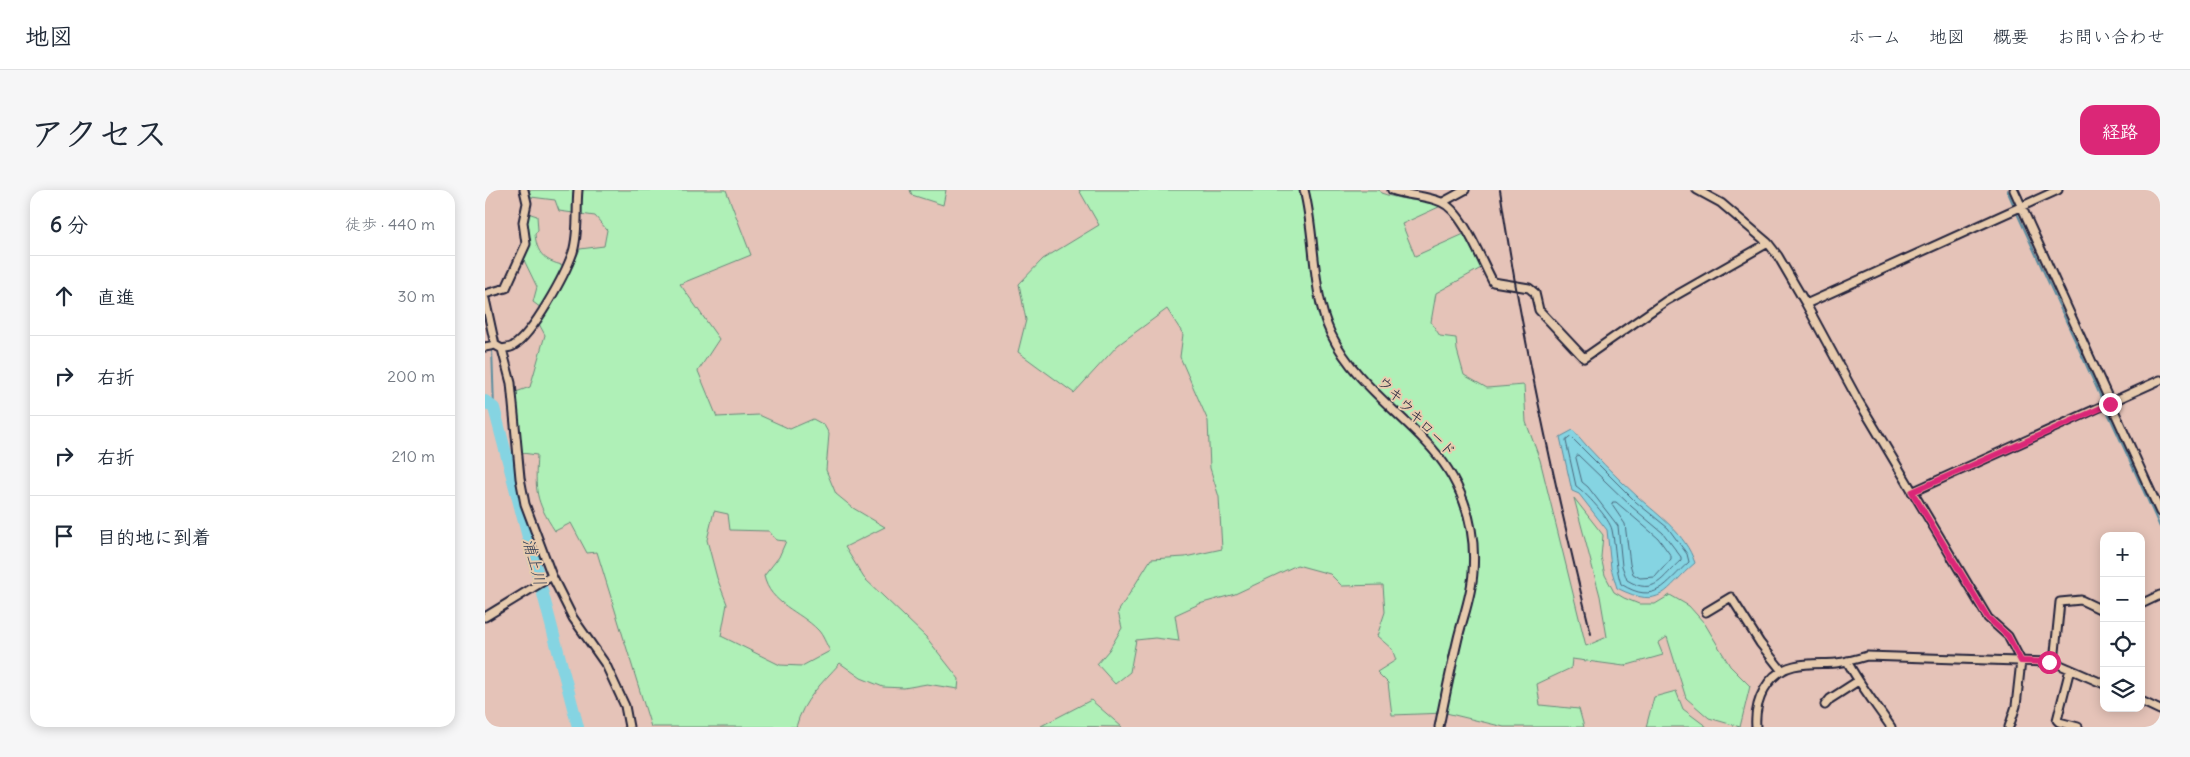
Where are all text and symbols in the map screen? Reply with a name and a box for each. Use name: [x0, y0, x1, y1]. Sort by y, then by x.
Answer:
text: 地図: [25, 21, 73, 51]
text: ホーム: [1848, 25, 1901, 48]
text: 地図: [1929, 25, 1965, 48]
text: 概要: [1993, 25, 2029, 48]
text: お問い合わせ: [2057, 25, 2165, 48]
button: 経路: [2080, 105, 2160, 155]
text: アクセス: [30, 111, 168, 155]
text: 6 分: [50, 211, 88, 238]
text: 徒歩 · 440 m: [345, 214, 435, 234]
icon: ahead: [50, 282, 78, 310]
text: 直進: [97, 285, 135, 309]
text: 30 m: [398, 286, 435, 306]
icon: right: [50, 362, 78, 390]
text: 右折: [97, 365, 135, 389]
text: 200 m: [387, 366, 435, 386]
street label: ウキウキロード: [1374, 372, 1460, 460]
route end: [2099, 393, 2122, 416]
icon: right: [50, 442, 78, 470]
text: 右折: [97, 445, 135, 469]
text: 210 m: [392, 446, 435, 466]
icon: arrive: [50, 522, 78, 550]
text: 目的地に到着: [97, 525, 211, 549]
map controls: [2100, 532, 2145, 712]
button: +: [2100, 532, 2145, 577]
water label: 浦上川: [519, 536, 551, 588]
button: −: [2100, 577, 2145, 622]
button: locate: [2100, 622, 2145, 667]
route start: [2038, 651, 2061, 674]
button: layers: [2100, 667, 2145, 712]

